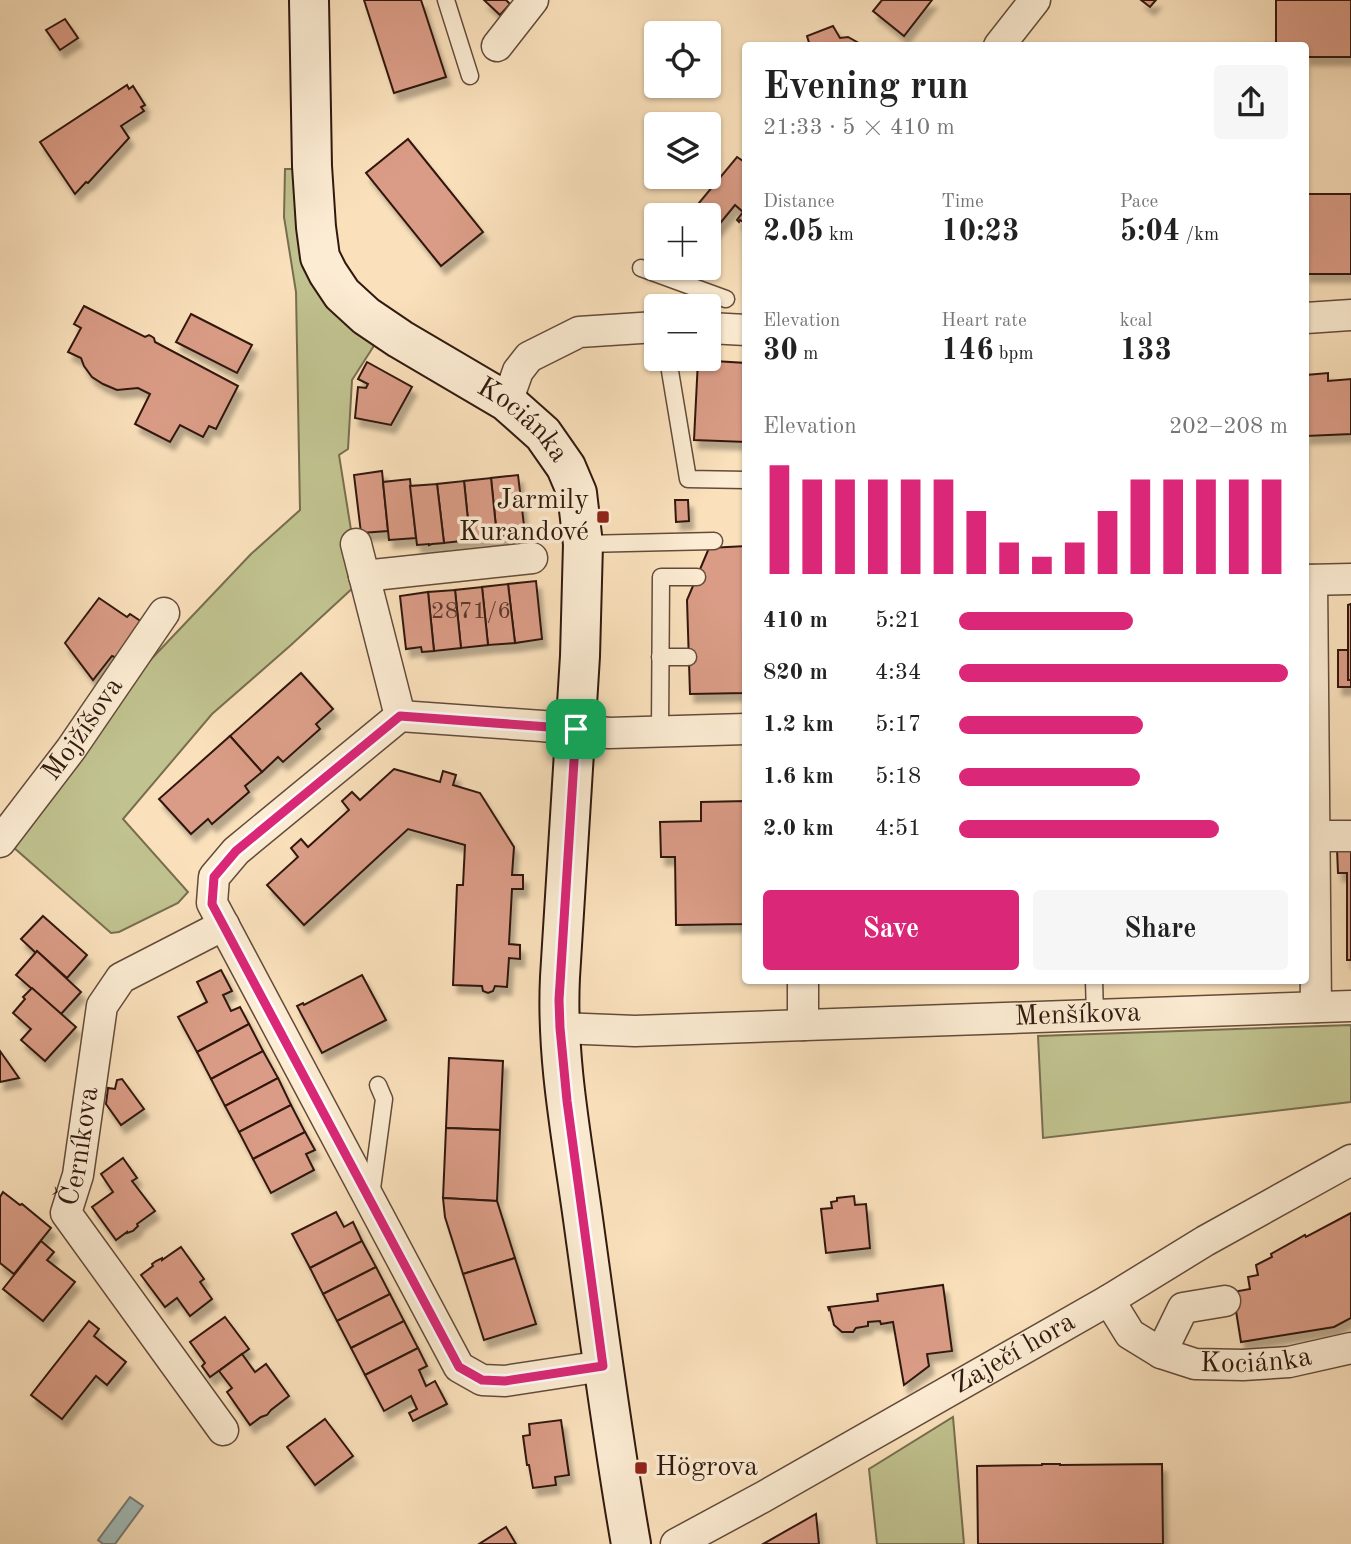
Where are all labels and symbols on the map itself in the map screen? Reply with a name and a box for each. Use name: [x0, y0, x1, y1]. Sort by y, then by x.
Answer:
street label: Kociánka: [472, 373, 573, 468]
place label: Jarmily Kurandové: [459, 487, 589, 547]
marker: Jarmily Kurandové: [595, 509, 611, 525]
house number: 2871/6: [431, 600, 511, 624]
street label: Mojžíšova: [38, 673, 129, 786]
pin: [546, 699, 606, 759]
street label: Menšíkova: [1014, 999, 1141, 1032]
street label: Černíkova: [50, 1085, 104, 1210]
street label: Zaječí hora: [948, 1308, 1080, 1400]
street label: Kociánka: [1200, 1343, 1315, 1379]
place label: Högrova: [655, 1454, 758, 1482]
marker: Högrova: [633, 1460, 649, 1476]

